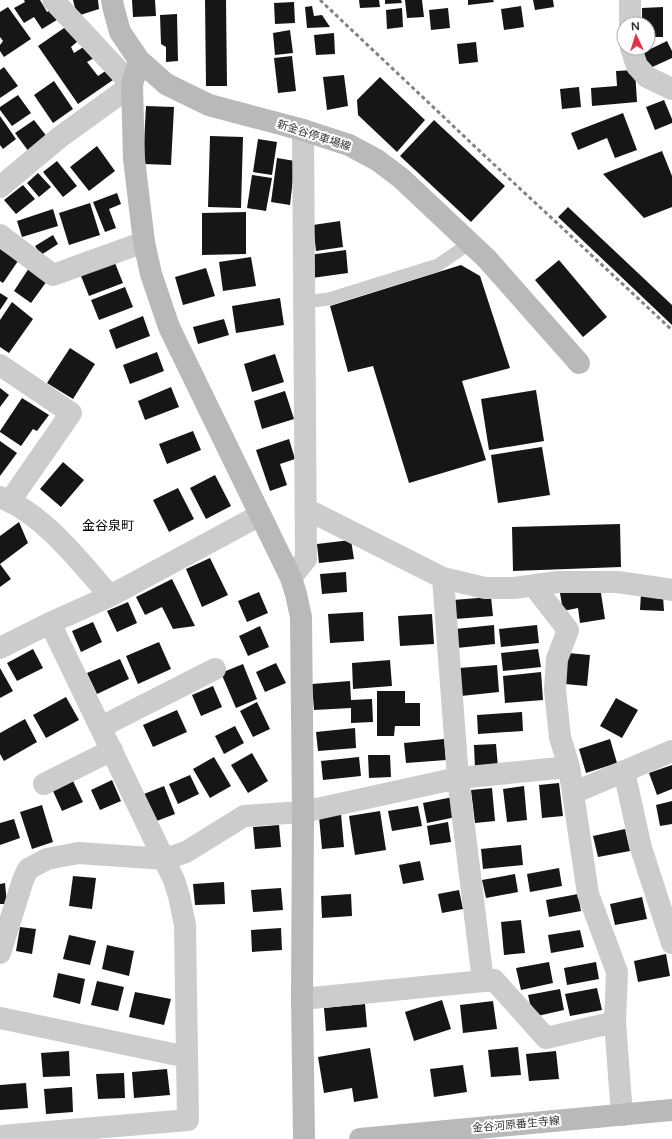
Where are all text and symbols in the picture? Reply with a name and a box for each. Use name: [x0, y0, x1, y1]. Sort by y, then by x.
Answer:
north arrow: [616, 16, 656, 56]
text: N: [630, 20, 640, 33]
street label: 新金谷停車場線: [275, 117, 352, 154]
district label: 金谷泉町: [82, 518, 134, 534]
street label: 金谷河原番生寺線: [472, 1114, 560, 1135]

